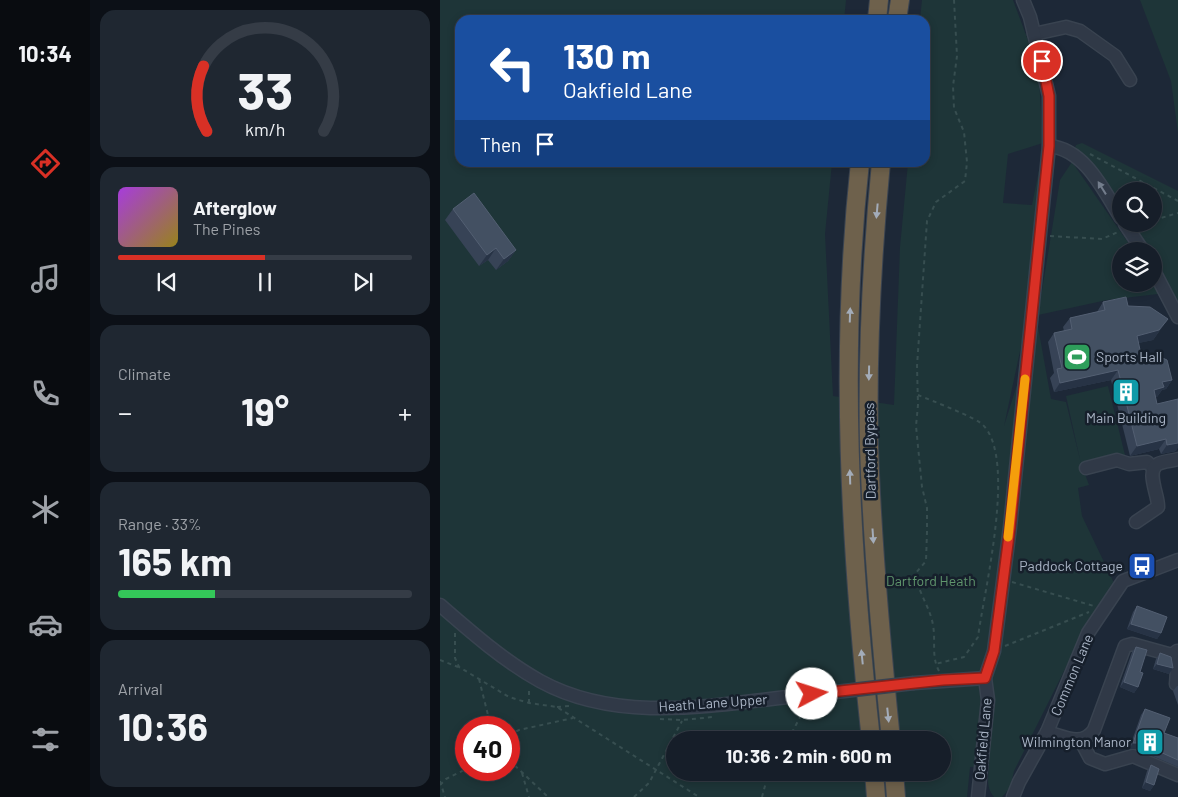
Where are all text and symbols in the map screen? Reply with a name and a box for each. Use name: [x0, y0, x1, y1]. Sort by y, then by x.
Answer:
text: 130 m: [563, 34, 650, 76]
icon: left: [480, 35, 545, 100]
text: 10:34: [18, 40, 72, 66]
pin: [1021, 40, 1063, 82]
icon: arrive: [1028, 47, 1056, 75]
text: 33: [237, 58, 293, 120]
text: Oakfield Lane: [563, 76, 693, 102]
text: km/h: [245, 118, 285, 140]
icon: arrive: [531, 130, 559, 158]
text: Then: [480, 133, 521, 156]
icon: directions: [28, 146, 63, 181]
one-way arrow: [1097, 181, 1107, 195]
map controls: [1112, 182, 1162, 292]
button: search: [1112, 182, 1162, 232]
text: Afterglow: [193, 196, 277, 219]
one-way arrow: [872, 203, 880, 219]
text: The Pines: [193, 219, 261, 238]
button: layers: [1112, 242, 1162, 292]
icon: music: [28, 261, 63, 296]
icon: previous: [153, 268, 181, 296]
icon: pause: [251, 268, 279, 296]
icon: next: [349, 268, 377, 296]
one-way arrow: [847, 306, 855, 322]
sports icon: Sports Hall: [1062, 342, 1092, 372]
place label: Sports Hall: [1096, 348, 1162, 365]
text: Climate: [118, 364, 171, 383]
one-way arrow: [865, 366, 873, 382]
icon: phone: [28, 376, 63, 411]
building icon: Main Building: [1111, 377, 1141, 407]
text: 19°: [241, 388, 289, 434]
text: −: [118, 395, 132, 429]
text: +: [398, 395, 412, 429]
street label: Dartford Bypass: [860, 402, 879, 500]
place label: Main Building: [1086, 409, 1166, 426]
one-way arrow: [846, 469, 854, 485]
icon: climate: [28, 492, 63, 527]
text: Range · 33%: [118, 514, 202, 533]
one-way arrow: [869, 528, 877, 544]
text: 165 km: [118, 538, 232, 584]
bus stop icon: Paddock Cottage: [1127, 551, 1157, 581]
place label: Paddock Cottage: [1019, 557, 1123, 574]
park label: Dartford Heath: [886, 572, 976, 589]
icon: car: [28, 607, 63, 642]
street label: Common Lane: [1047, 631, 1096, 718]
one-way arrow: [858, 648, 866, 664]
position arrow: [785, 667, 837, 719]
text: Arrival: [118, 679, 163, 698]
street label: Heath Lane Upper: [658, 690, 768, 715]
street label: Oakfield Lane: [970, 697, 995, 781]
text: 10:36: [118, 703, 208, 749]
one-way arrow: [884, 707, 892, 723]
speed limit sign: 40: [455, 716, 520, 781]
icon: filters: [28, 722, 63, 757]
building icon: Wilmington Manor: [1135, 727, 1165, 757]
place label: Wilmington Manor: [1022, 733, 1131, 750]
text: 10:36 · 2 min · 600 m: [725, 744, 892, 767]

